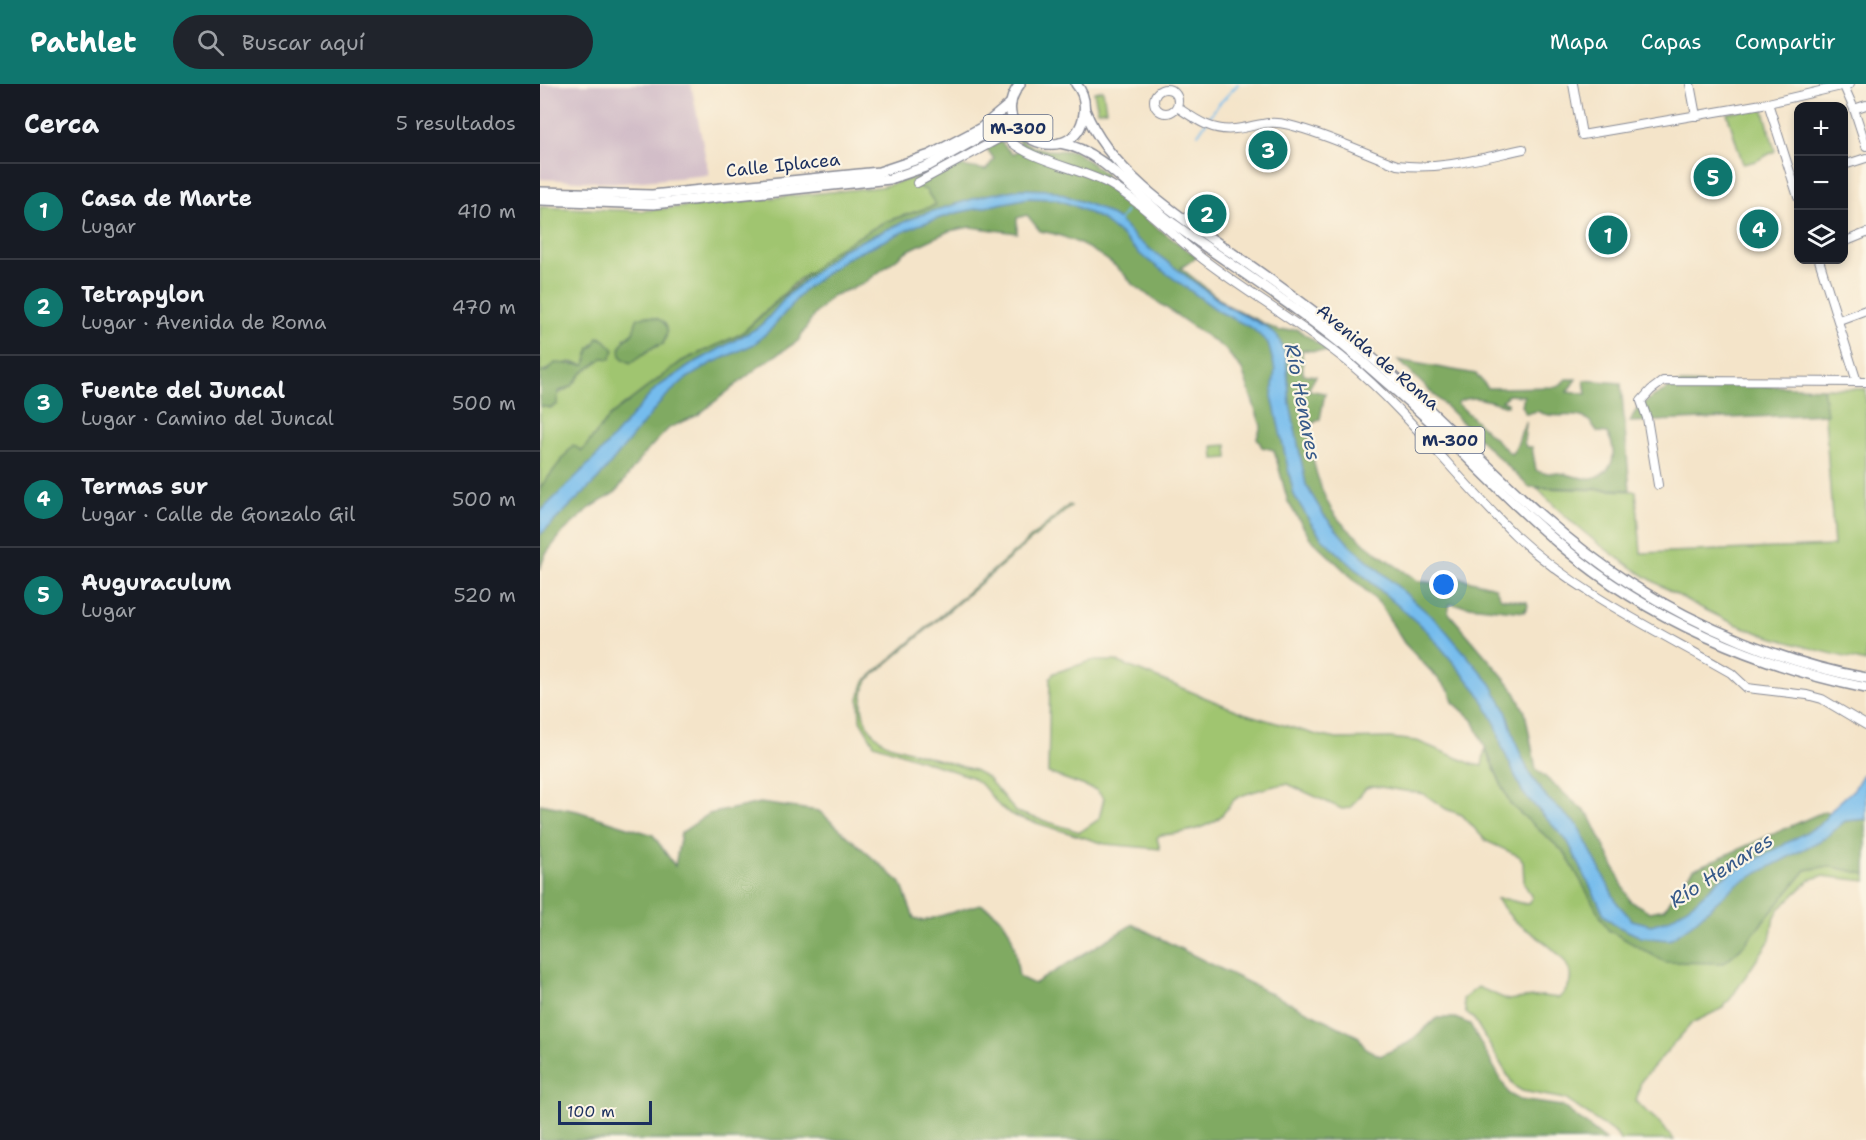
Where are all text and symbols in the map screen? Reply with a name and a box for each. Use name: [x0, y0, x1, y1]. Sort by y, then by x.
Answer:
search box: [173, 15, 593, 69]
text: Pathlet: [30, 23, 137, 61]
icon: search: [194, 26, 227, 59]
text: Buscar aquí: [242, 28, 365, 57]
text: Mapa: [1550, 28, 1608, 56]
text: Capas: [1641, 28, 1702, 56]
text: Compartir: [1735, 28, 1836, 56]
map controls: [1794, 102, 1848, 264]
button: +: [1794, 102, 1848, 156]
text: Cerca: [24, 106, 99, 141]
text: 5 resultados: [396, 110, 516, 136]
road number: M-300: [984, 115, 1052, 141]
pin: 3: [1248, 128, 1288, 172]
street label: Calle Iplacea: [725, 147, 841, 183]
pin: 5: [1694, 154, 1732, 200]
button: −: [1794, 156, 1848, 210]
text: Casa de Marte: [81, 184, 252, 213]
pin: 2: [1188, 192, 1226, 236]
text: 1: [39, 198, 48, 224]
text: 410 m: [457, 198, 516, 224]
pin: 4: [1740, 206, 1778, 252]
button: layers: [1794, 210, 1848, 264]
pin: 1: [1588, 212, 1628, 258]
text: Lugar: [81, 213, 137, 239]
text: Tetrapylon: [81, 280, 204, 309]
text: 2: [37, 294, 51, 320]
text: 470 m: [452, 294, 516, 320]
street label: Avenida de Roma: [1311, 298, 1445, 416]
text: Lugar · Avenida de Roma: [81, 309, 326, 335]
water label: Río Henares: [1279, 341, 1327, 463]
text: Fuente del Juncal: [81, 376, 285, 405]
text: 3: [37, 390, 51, 416]
text: 500 m: [452, 390, 516, 416]
text: Lugar · Camino del Juncal: [81, 405, 334, 431]
road number: M-300: [1416, 427, 1484, 453]
text: Termas sur: [81, 472, 208, 501]
text: 4: [37, 486, 51, 512]
text: 500 m: [452, 486, 516, 512]
text: Lugar · Calle de Gonzalo Gil: [81, 501, 355, 527]
text: Auguraculum: [81, 568, 231, 597]
your location: [1429, 570, 1458, 599]
text: 5: [37, 582, 50, 608]
text: 520 m: [453, 582, 516, 608]
text: Lugar: [81, 597, 137, 623]
water label: Río Henares: [1664, 827, 1778, 913]
scale bar: [558, 1098, 652, 1126]
text: 100 m: [567, 1101, 615, 1122]

